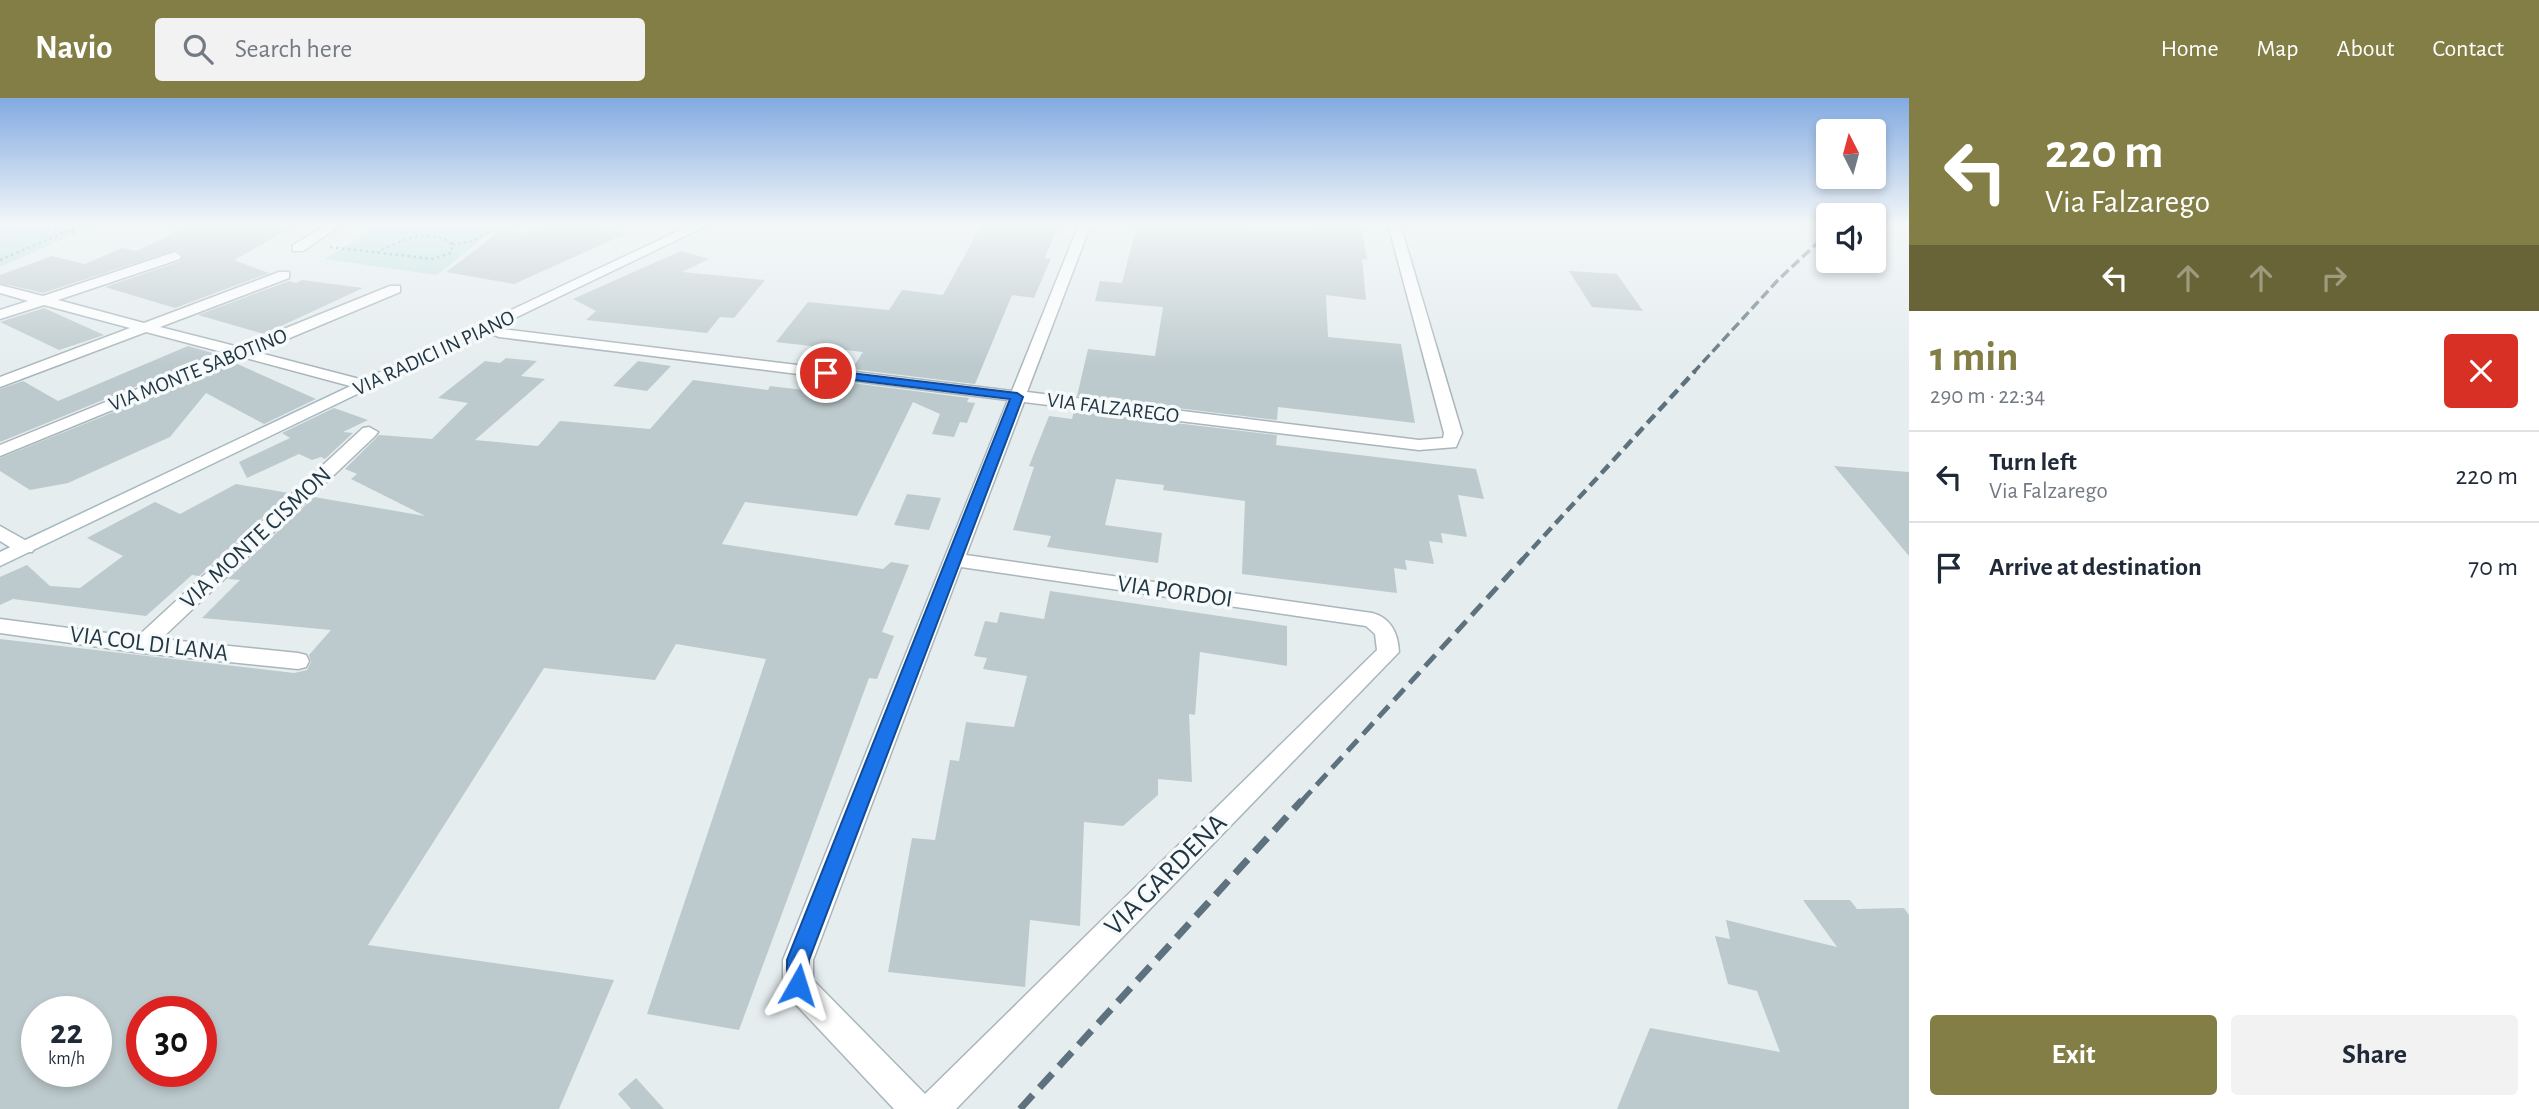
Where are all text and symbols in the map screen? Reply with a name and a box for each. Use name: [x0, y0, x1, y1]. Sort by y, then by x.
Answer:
search box: [155, 18, 645, 81]
icon: search: [179, 30, 217, 68]
text: Navio: [35, 32, 113, 65]
text: Search here: [235, 36, 352, 62]
text: Home: [2161, 37, 2219, 61]
text: Map: [2257, 37, 2299, 61]
text: About: [2337, 37, 2394, 61]
text: Contact: [2432, 37, 2504, 61]
north arrow: [1816, 119, 1886, 189]
map controls: [1816, 119, 1886, 273]
icon: left: [1930, 126, 2021, 217]
text: 220 m: [2045, 128, 2164, 177]
text: Via Falzarego: [2045, 186, 2210, 218]
button: sound: [1816, 203, 1886, 273]
icon: left: [2096, 259, 2134, 297]
icon: ahead: [2169, 259, 2207, 297]
icon: ahead: [2242, 259, 2280, 297]
icon: right: [2315, 259, 2353, 297]
street label: VIA RADICI IN PIANO: [350, 306, 518, 400]
street label: VIA MONTE SABOTINO: [106, 325, 290, 415]
button: close: [2444, 334, 2518, 408]
text: 1 min: [1930, 336, 2019, 378]
pin: [796, 343, 856, 403]
icon: arrive: [807, 354, 845, 392]
text: 290 m · 22:34: [1930, 385, 2045, 408]
street label: VIA FALZAREGO: [1046, 389, 1180, 427]
text: Turn left: [1989, 449, 2077, 475]
icon: left: [1930, 458, 1968, 496]
street label: VIA MONTE CISMON: [176, 462, 336, 614]
text: 220 m: [2456, 463, 2518, 489]
text: Via Falzarego: [1989, 480, 2108, 503]
icon: arrive: [1930, 549, 1968, 587]
text: Arrive at destination: [1989, 554, 2202, 580]
text: 70 m: [2468, 554, 2518, 580]
street label: VIA PORDOI: [1116, 572, 1234, 612]
street label: VIA COL DI LANA: [68, 622, 230, 666]
street label: VIA GARDENA: [1100, 809, 1232, 941]
position arrow: [761, 948, 835, 1022]
speed limit sign: 30: [126, 996, 217, 1087]
text: 22: [50, 1015, 83, 1050]
button: Exit: [1930, 1015, 2217, 1095]
button: Share: [2231, 1015, 2518, 1095]
text: km/h: [48, 1050, 85, 1068]

